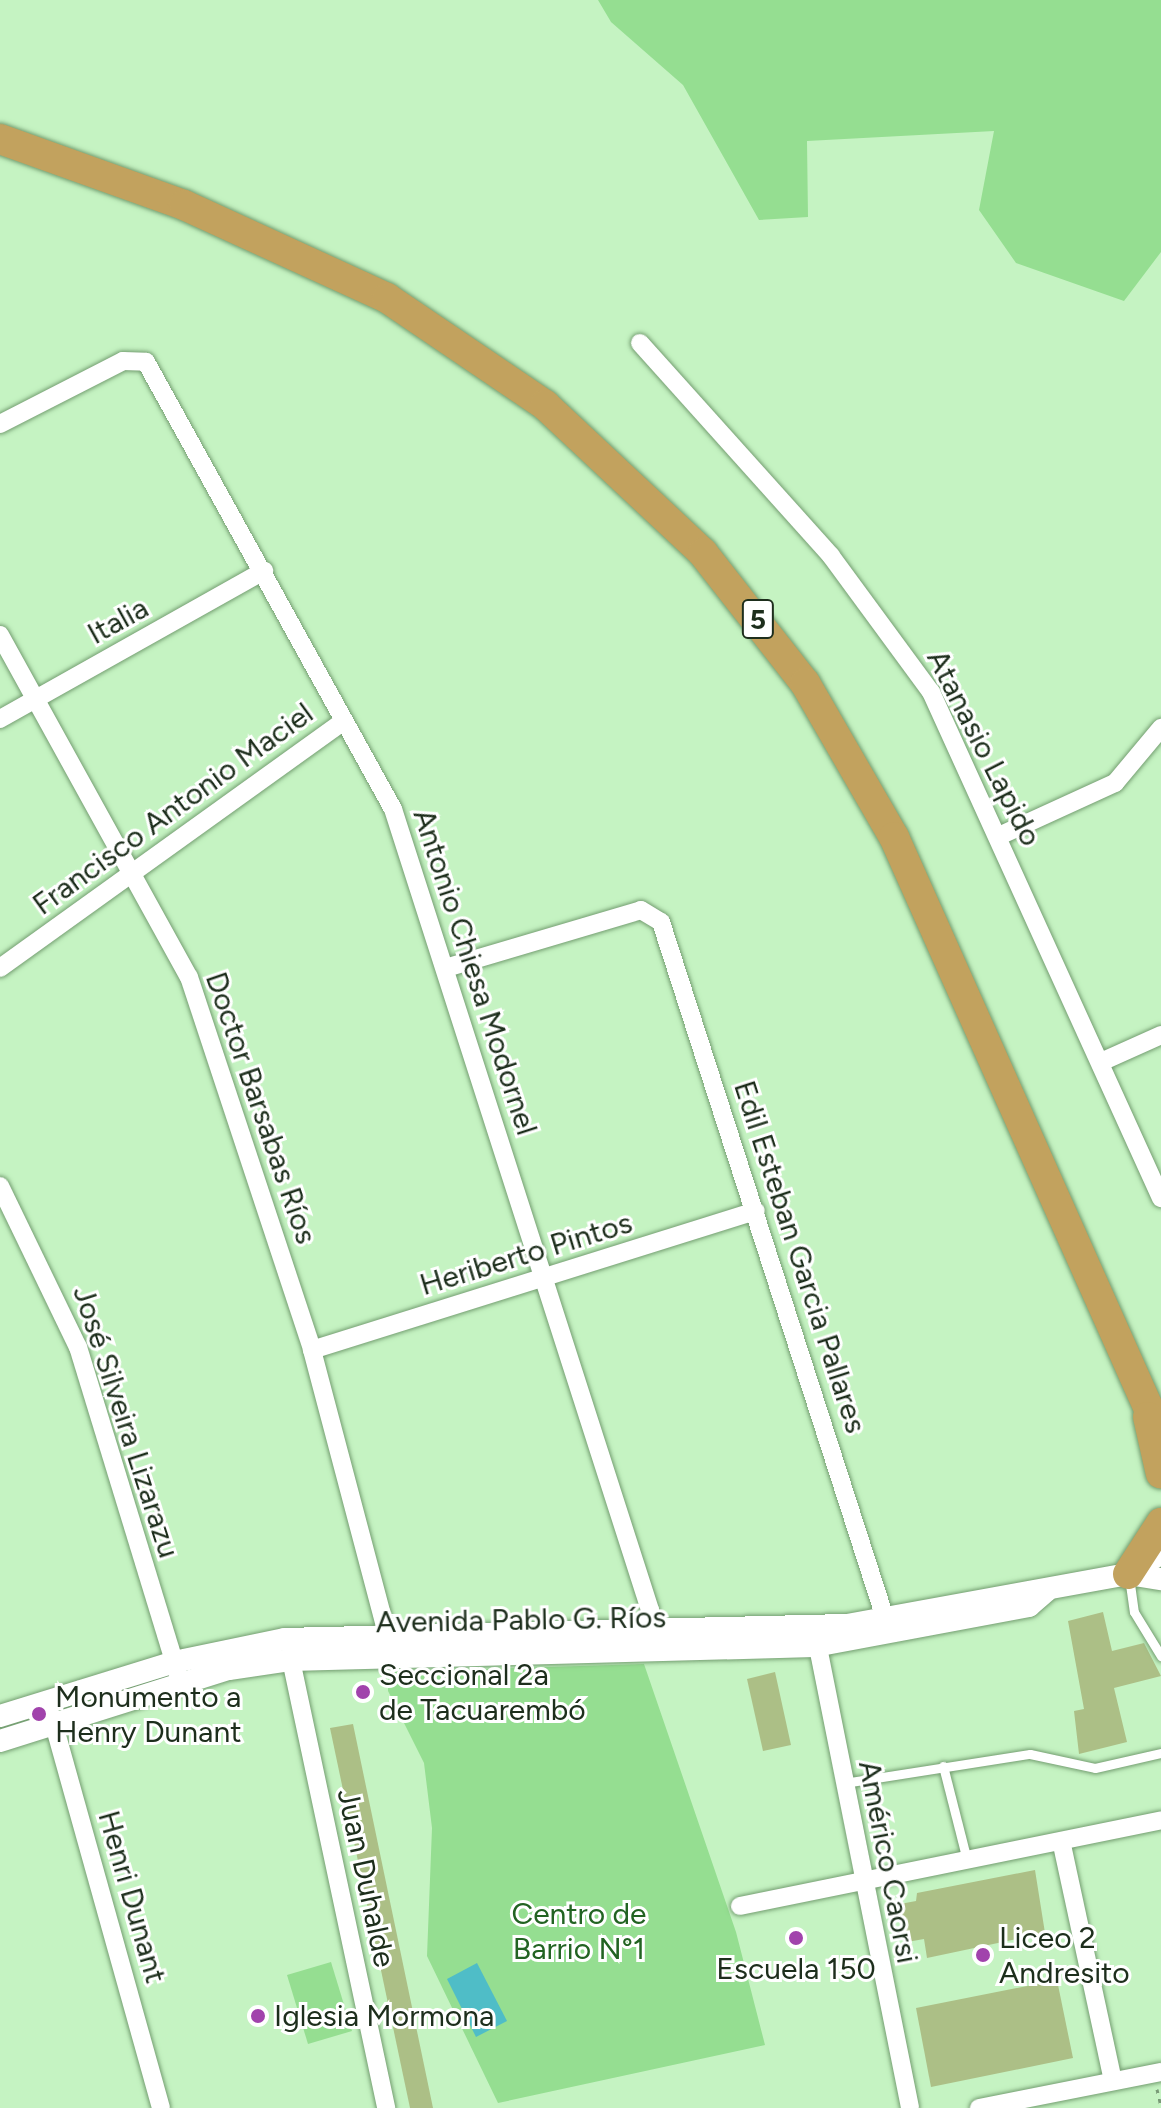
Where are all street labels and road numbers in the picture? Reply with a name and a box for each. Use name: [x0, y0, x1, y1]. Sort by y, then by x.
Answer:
street label: Italia: [81, 590, 155, 652]
road number: 5: [740, 595, 776, 643]
street label: Atanasio Lapido: [919, 644, 1049, 852]
street label: Francisco Antonio Maciel: [26, 695, 320, 923]
street label: Antonio Chiesa Modornel: [405, 805, 545, 1139]
street label: Doctor Barsabas Ríos: [198, 967, 324, 1249]
street label: Edil Esteban Garcia Pallares: [726, 1076, 874, 1438]
street label: Heriberto Pintos: [416, 1205, 636, 1303]
street label: José Silveira Lizarazu: [65, 1282, 187, 1562]
street label: Avenida Pablo G. Ríos: [375, 1599, 667, 1641]
street label: Américo Caorsi: [851, 1758, 925, 1966]
street label: Juan Duhalde: [330, 1785, 402, 1971]
street label: Henri Dunant: [90, 1807, 174, 1987]

